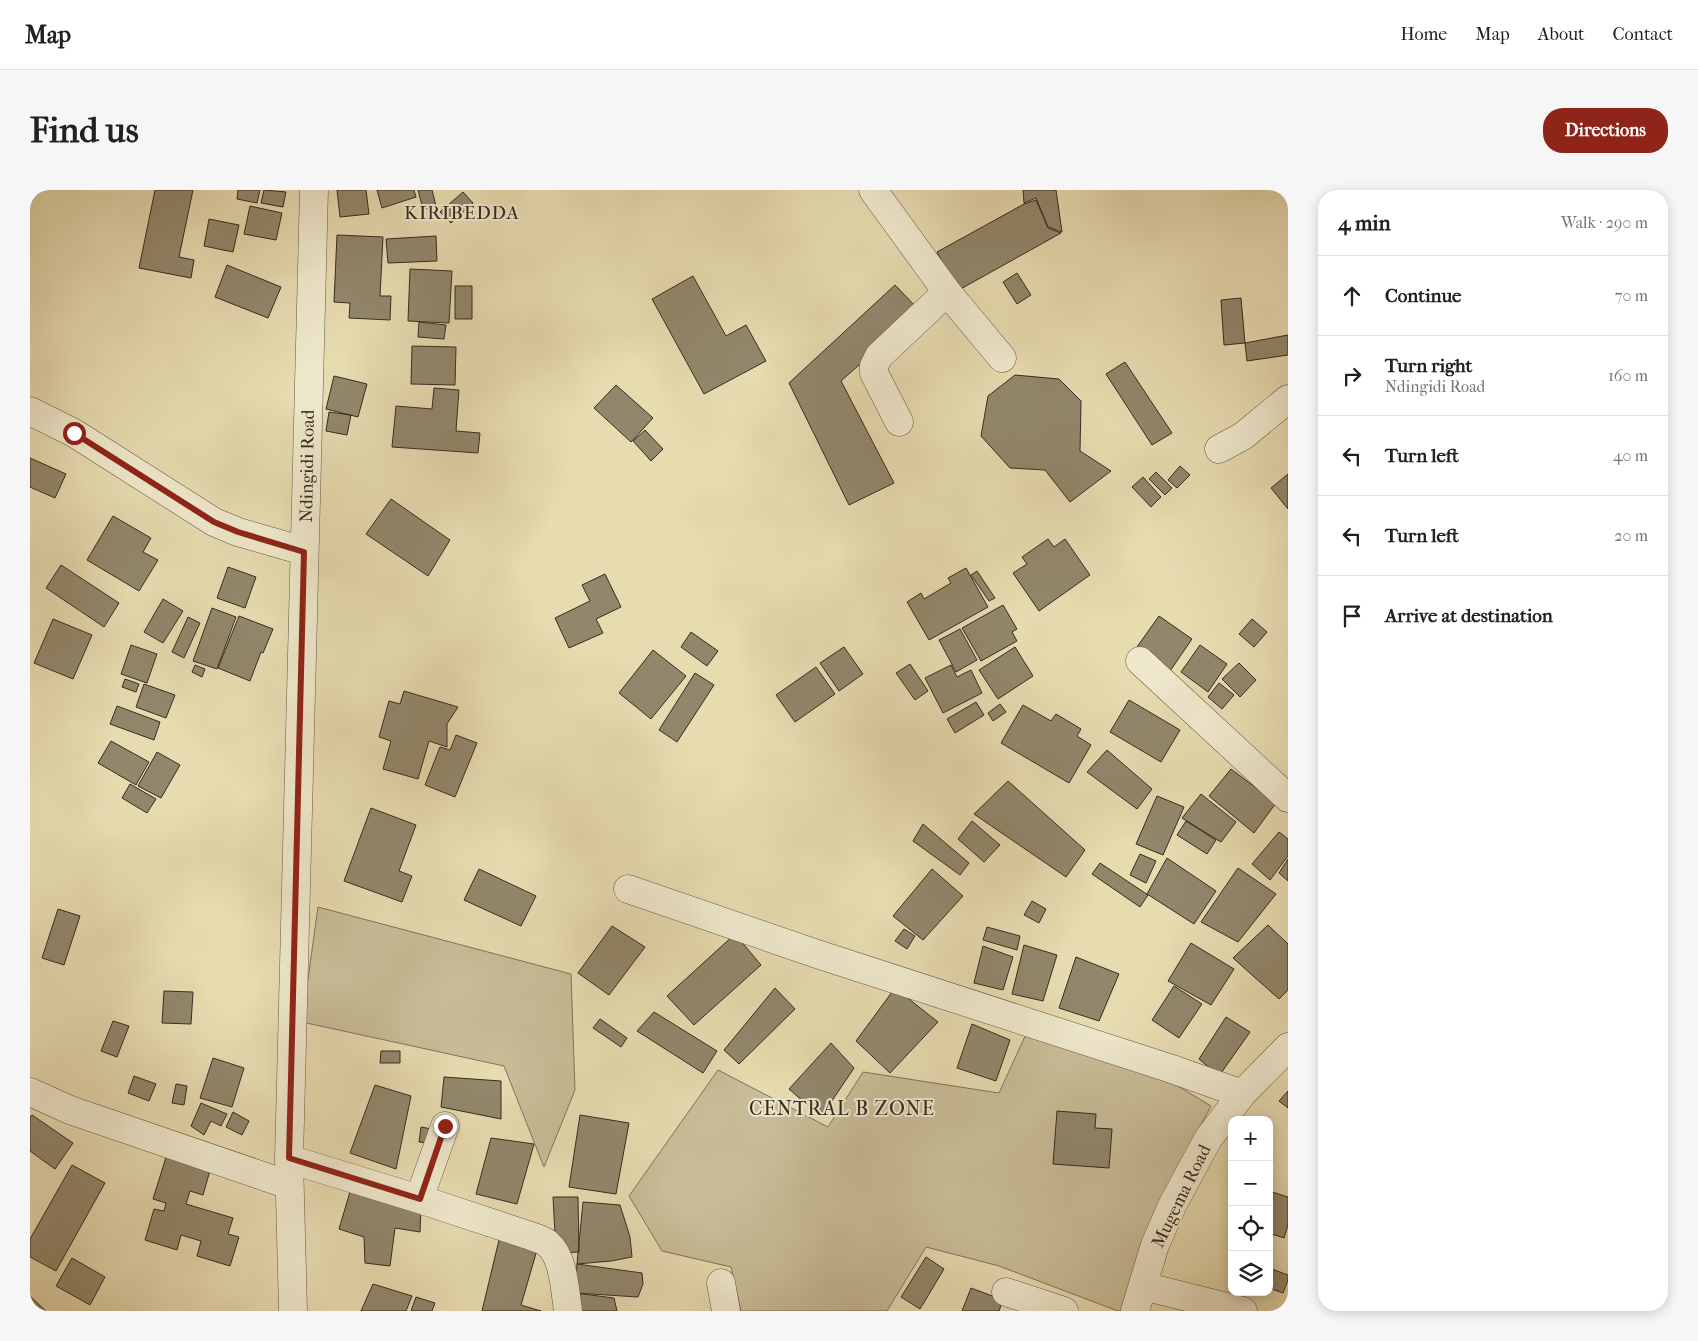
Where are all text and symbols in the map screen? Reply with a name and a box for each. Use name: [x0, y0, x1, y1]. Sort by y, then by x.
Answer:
text: Map: [25, 21, 71, 49]
text: Home: [1400, 24, 1447, 45]
text: Map: [1475, 24, 1510, 45]
text: About: [1538, 24, 1584, 45]
text: Contact: [1612, 24, 1673, 45]
button: Directions: [1543, 108, 1668, 153]
text: Find us: [30, 110, 139, 151]
district label: KIRIBEDDA: [404, 202, 520, 224]
text: 4 min: [1338, 211, 1391, 235]
text: Walk · 290 m: [1561, 213, 1648, 232]
icon: ahead: [1338, 282, 1366, 310]
text: Continue: [1385, 285, 1461, 307]
text: 70 m: [1615, 286, 1648, 305]
text: Turn right: [1385, 355, 1472, 377]
icon: right: [1338, 362, 1366, 390]
text: 160 m: [1608, 366, 1648, 385]
text: Ndingidi Road: [1385, 377, 1485, 396]
street label: Ndingidi Road: [296, 409, 319, 523]
route start: [63, 422, 86, 445]
icon: left: [1338, 442, 1366, 470]
text: Turn left: [1385, 445, 1459, 467]
text: 40 m: [1613, 446, 1648, 465]
icon: left: [1338, 522, 1366, 550]
text: Turn left: [1385, 525, 1459, 547]
text: 20 m: [1614, 526, 1648, 545]
icon: arrive: [1338, 602, 1366, 630]
text: Arrive at destination: [1385, 605, 1553, 627]
district label: CENTRAL B ZONE: [749, 1097, 935, 1120]
route end: [434, 1115, 457, 1138]
map controls: [1228, 1116, 1273, 1296]
button: +: [1228, 1116, 1273, 1161]
street label: Mugema Road: [1147, 1141, 1216, 1251]
button: −: [1228, 1161, 1273, 1206]
button: locate: [1228, 1206, 1273, 1251]
button: layers: [1228, 1251, 1273, 1296]

